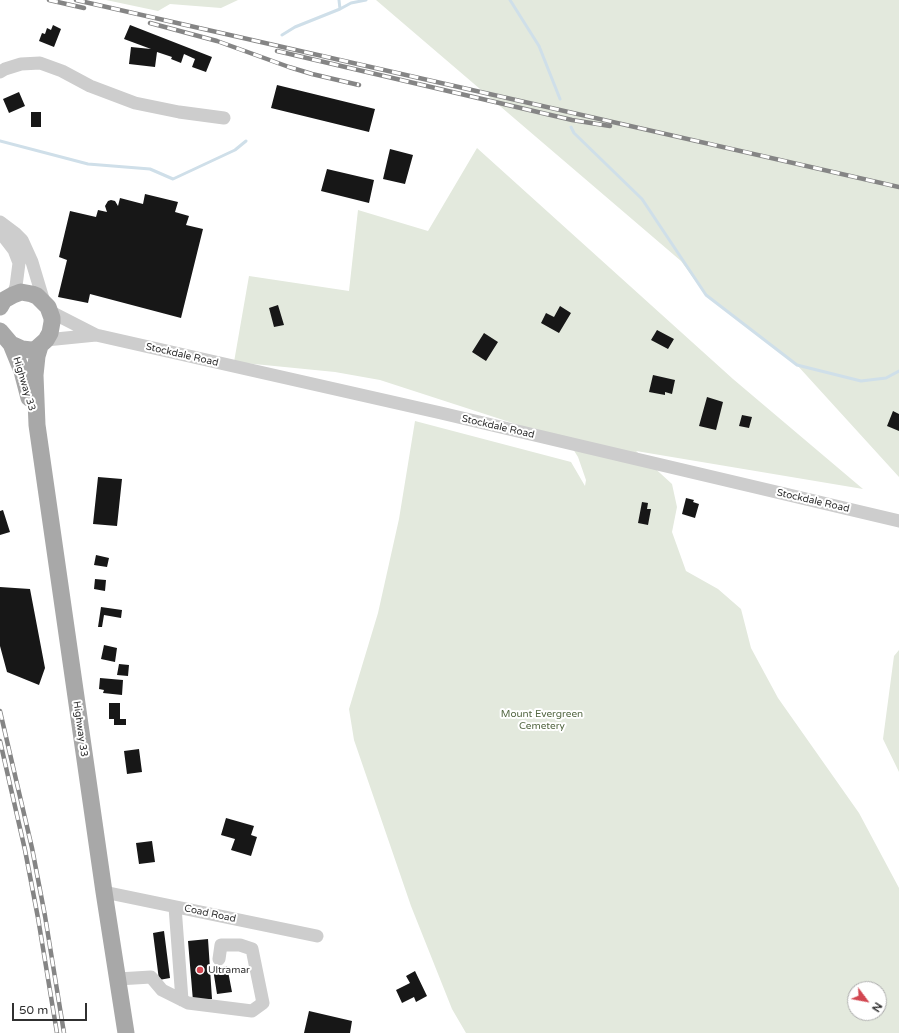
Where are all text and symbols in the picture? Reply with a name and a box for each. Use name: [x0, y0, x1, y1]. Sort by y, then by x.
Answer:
street label: Stockdale Road: [144, 341, 220, 369]
street label: Highway 33: [10, 355, 38, 413]
street label: Stockdale Road: [460, 413, 536, 441]
street label: Stockdale Road: [775, 487, 851, 515]
street label: Highway 33: [70, 700, 90, 758]
park label: Mount Evergreen Cemetery: [501, 708, 583, 732]
street label: Coad Road: [183, 903, 237, 925]
place label: Ultramar: [208, 964, 250, 976]
marker: Ultramar: [195, 965, 205, 975]
north arrow: [847, 981, 887, 1021]
scale bar: [14, 995, 89, 1021]
text: N: [869, 1000, 885, 1014]
text: 50 m: [19, 1003, 48, 1017]

